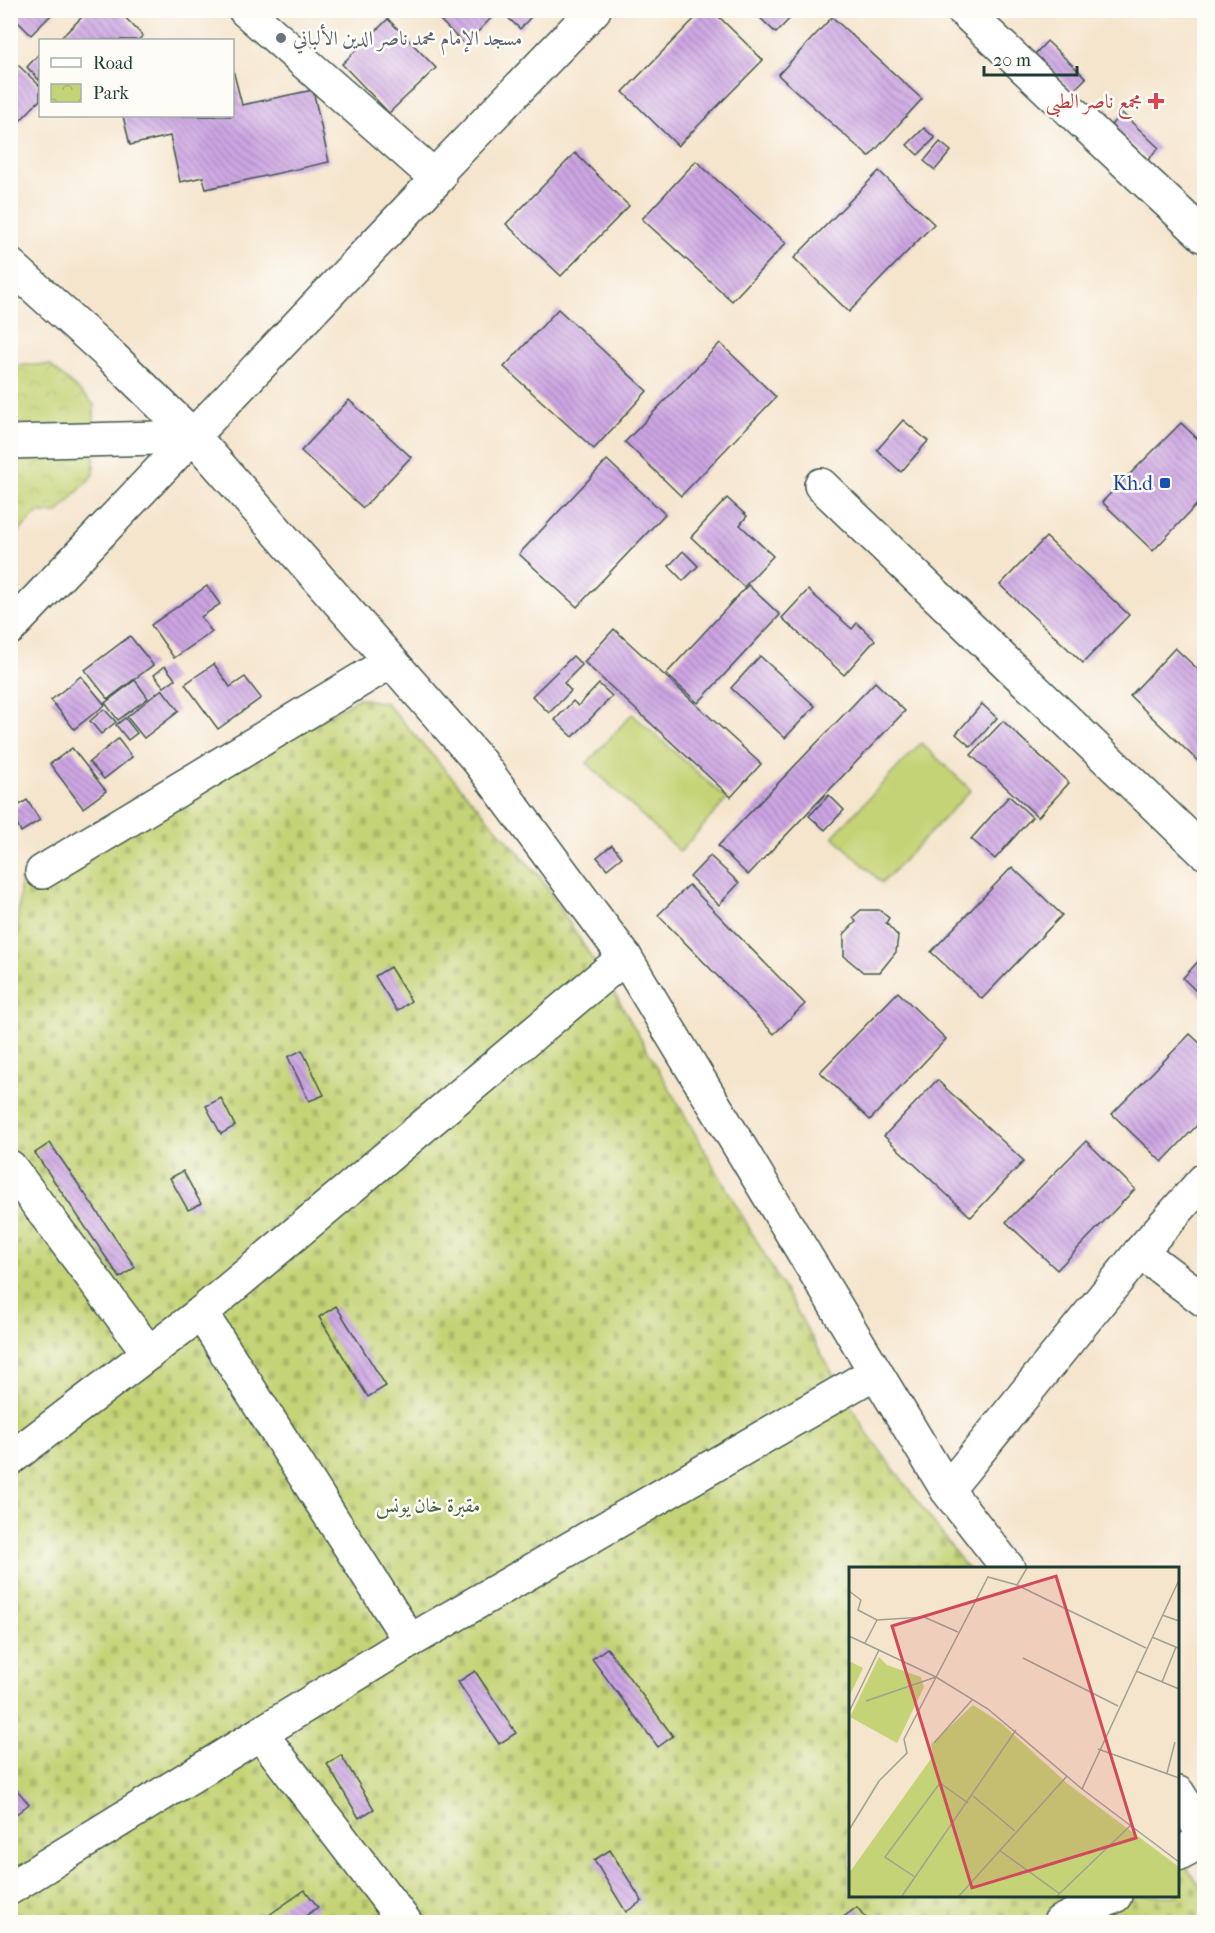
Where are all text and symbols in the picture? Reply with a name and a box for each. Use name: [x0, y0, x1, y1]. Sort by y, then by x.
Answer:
place label: مسجد الإمام محمد ناصر الدين الألباني: [293, 23, 522, 56]
marker: مسجد الإمام محمد ناصر الدين الألباني: [274, 31, 288, 45]
legend: [39, 39, 234, 117]
scale bar: [984, 39, 1077, 77]
text: 20 m: [993, 50, 1031, 71]
text: Road: [93, 53, 133, 74]
text: Park: [93, 83, 130, 104]
place label: مجمع ناصر الطبى: [1045, 90, 1142, 119]
marker: مجمع ناصر الطبى: [1147, 92, 1165, 110]
place label: Kh.d: [1112, 472, 1154, 495]
marker: Kh.d: [1158, 476, 1172, 490]
park label: مقبرة خان يونس: [376, 1494, 480, 1519]
inset map: [849, 1567, 1179, 1897]

